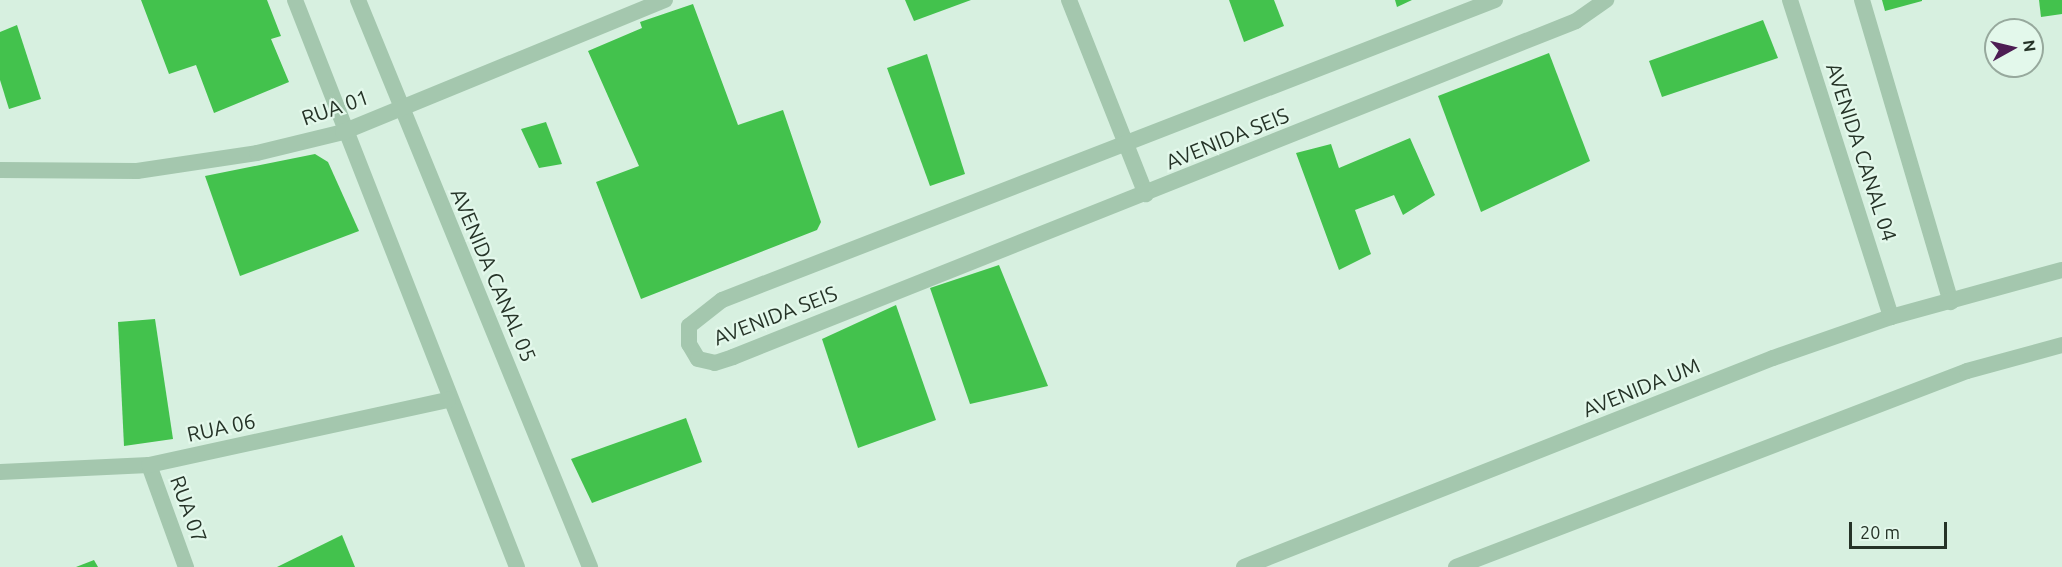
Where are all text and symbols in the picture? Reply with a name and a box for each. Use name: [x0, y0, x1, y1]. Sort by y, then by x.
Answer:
north arrow: [1984, 18, 2044, 78]
text: N: [2020, 39, 2040, 53]
street label: AVENIDA CANAL 04: [1821, 60, 1903, 244]
street label: RUA 01: [298, 84, 372, 130]
street label: AVENIDA SEIS: [1162, 102, 1292, 174]
street label: AVENIDA CANAL 05: [446, 184, 542, 366]
street label: AVENIDA SEIS: [710, 280, 840, 350]
street label: AVENIDA UM: [1579, 352, 1703, 422]
street label: RUA 06: [184, 407, 258, 447]
street label: RUA 07: [165, 472, 213, 546]
scale bar: [1852, 510, 1950, 548]
text: 20 m: [1860, 522, 1900, 542]

